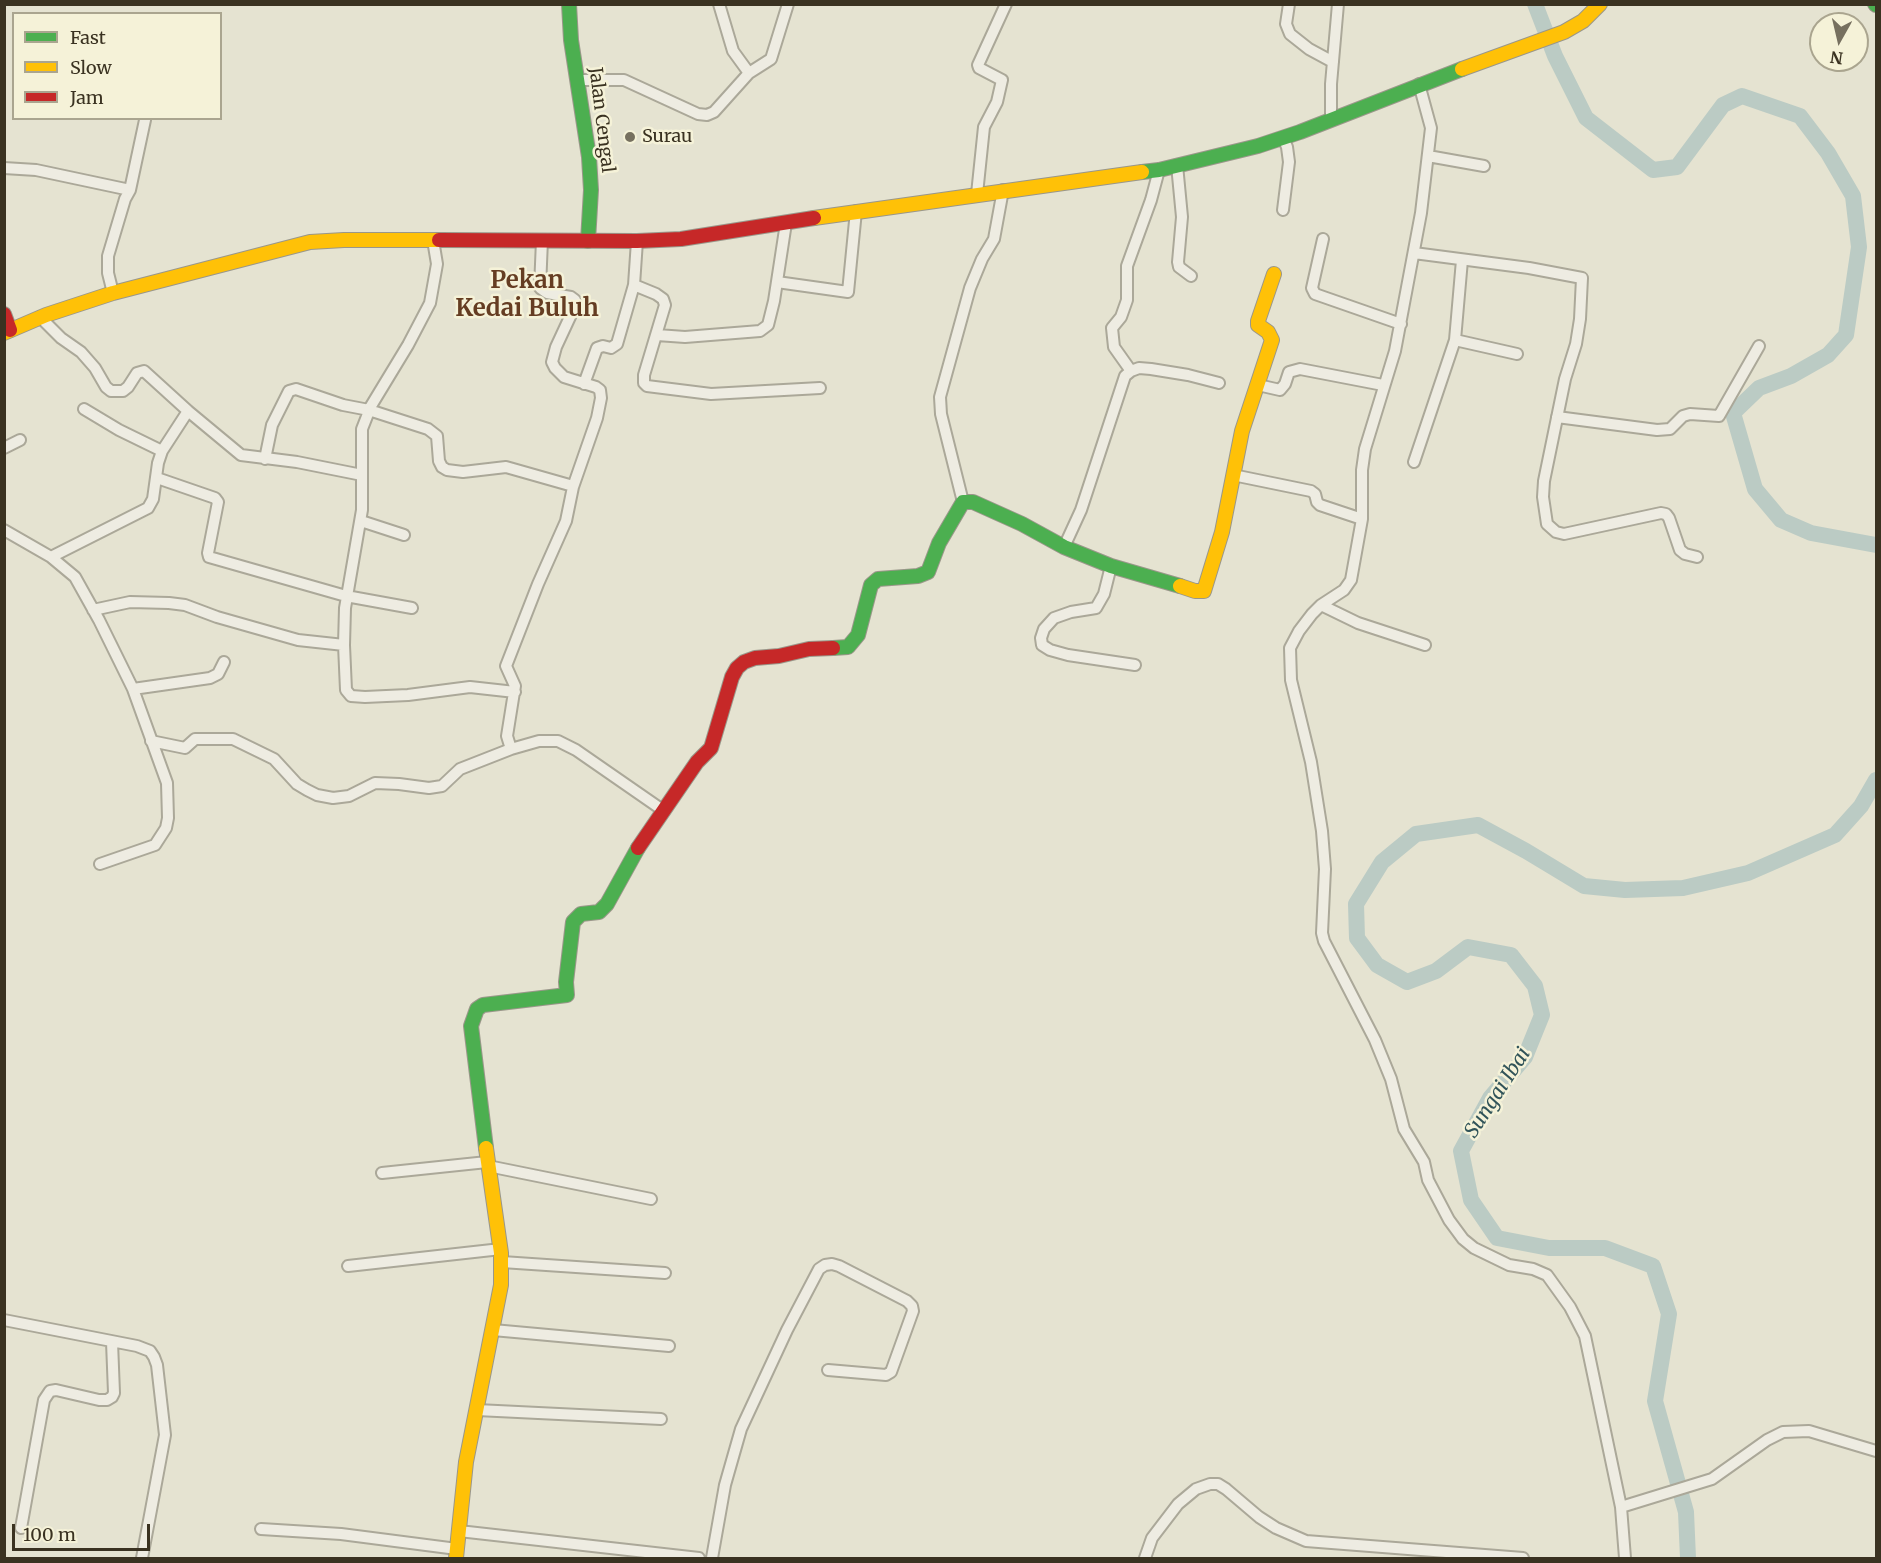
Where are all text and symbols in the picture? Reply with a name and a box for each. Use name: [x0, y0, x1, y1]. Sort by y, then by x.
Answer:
legend: [12, 12, 222, 120]
north arrow: [1809, 12, 1869, 72]
text: Fast: [70, 26, 106, 49]
text: N: [1829, 47, 1844, 69]
text: Slow: [70, 56, 112, 79]
street label: Jalan Cengal: [584, 66, 618, 174]
text: Jam: [70, 86, 104, 109]
place label: Surau: [642, 126, 692, 148]
marker: Surau: [623, 130, 637, 144]
district label: Pekan Kedai Buluh: [455, 267, 599, 323]
water label: Sungai Ibai: [1460, 1043, 1536, 1143]
scale bar: [15, 1512, 153, 1550]
text: 100 m: [23, 1523, 76, 1546]

